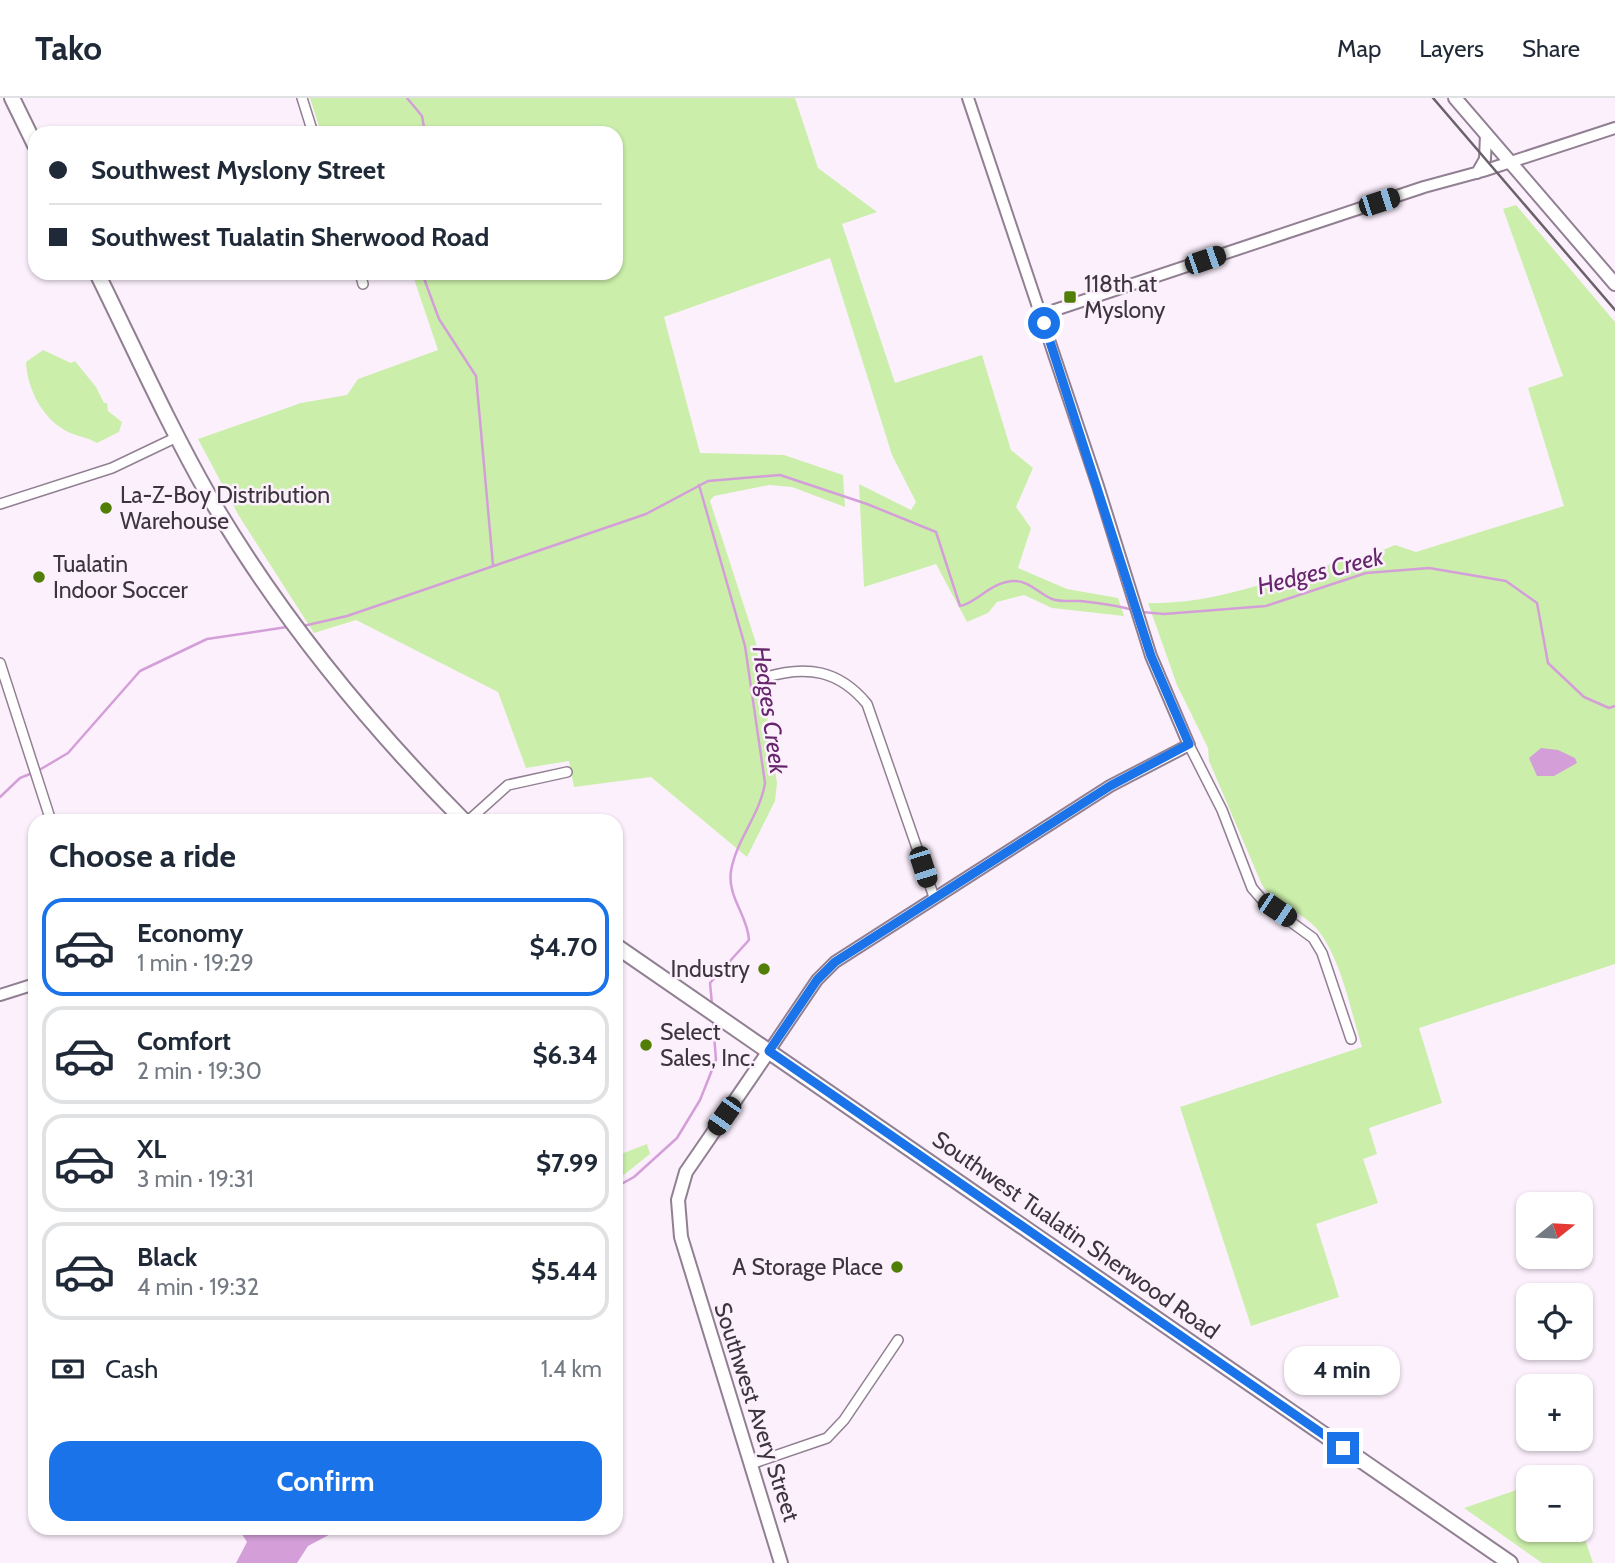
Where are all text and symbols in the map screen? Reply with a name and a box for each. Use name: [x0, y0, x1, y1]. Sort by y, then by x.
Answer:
text: Tako: [35, 28, 102, 68]
text: Map: [1337, 34, 1381, 63]
text: Layers: [1419, 34, 1484, 63]
text: Share: [1522, 34, 1580, 63]
text: Southwest Myslony Street: [91, 154, 385, 186]
car: [1356, 186, 1403, 218]
text: Southwest Tualatin Sherwood Road: [91, 221, 489, 253]
car: [1182, 243, 1229, 277]
place label: 118th at Myslony: [1084, 270, 1166, 324]
marker: 118th at Myslony: [1062, 289, 1078, 305]
route start: [1028, 307, 1060, 339]
place label: La-Z-Boy Distribution Warehouse: [120, 481, 330, 535]
marker: La-Z-Boy Distribution Warehouse: [98, 500, 114, 516]
water label: Hedges Creek: [1254, 541, 1387, 601]
place label: Tualatin Indoor Soccer: [53, 550, 188, 604]
marker: Tualatin Indoor Soccer: [31, 569, 47, 585]
water label: Hedges Creek: [747, 644, 793, 777]
text: Choose a ride: [49, 836, 236, 875]
car: [907, 844, 940, 890]
car: [1254, 890, 1301, 930]
icon: car: [53, 916, 116, 979]
text: Economy: [137, 917, 243, 949]
text: $4.70: [530, 931, 598, 963]
text: 1 min · 19:29: [137, 949, 254, 977]
place label: Industry: [671, 955, 750, 983]
marker: Industry: [756, 961, 772, 977]
place label: Select Sales, Inc.: [660, 1018, 755, 1072]
icon: car: [53, 1024, 116, 1087]
text: Comfort: [137, 1025, 231, 1057]
marker: Select Sales, Inc.: [638, 1037, 654, 1053]
text: $6.34: [532, 1039, 598, 1071]
text: 2 min · 19:30: [137, 1057, 262, 1085]
car: [704, 1093, 745, 1139]
street label: Southwest Tualatin Sherwood Road: [927, 1125, 1225, 1345]
icon: car: [53, 1132, 116, 1195]
text: XL: [137, 1133, 166, 1165]
text: $7.99: [536, 1147, 598, 1179]
text: 3 min · 19:31: [137, 1165, 254, 1193]
north arrow: [1516, 1192, 1592, 1269]
map controls: [1516, 1192, 1593, 1542]
icon: car: [53, 1240, 116, 1303]
text: Black: [137, 1241, 197, 1273]
place label: A Storage Place: [732, 1253, 883, 1281]
text: $5.44: [531, 1255, 598, 1287]
marker: A Storage Place: [889, 1259, 905, 1275]
text: 4 min · 19:32: [137, 1273, 259, 1301]
button: locate: [1516, 1283, 1593, 1360]
street label: Southwest Avery Street: [708, 1299, 806, 1525]
callout: 4 min: [1285, 1346, 1401, 1396]
icon: cash: [49, 1350, 87, 1388]
text: Cash: [105, 1353, 158, 1385]
text: 1.4 km: [541, 1355, 602, 1383]
text: 4 min: [1313, 1356, 1371, 1384]
button: +: [1516, 1374, 1593, 1451]
route end: [1327, 1432, 1359, 1464]
button: Confirm: [49, 1441, 602, 1521]
button: −: [1516, 1465, 1593, 1542]

